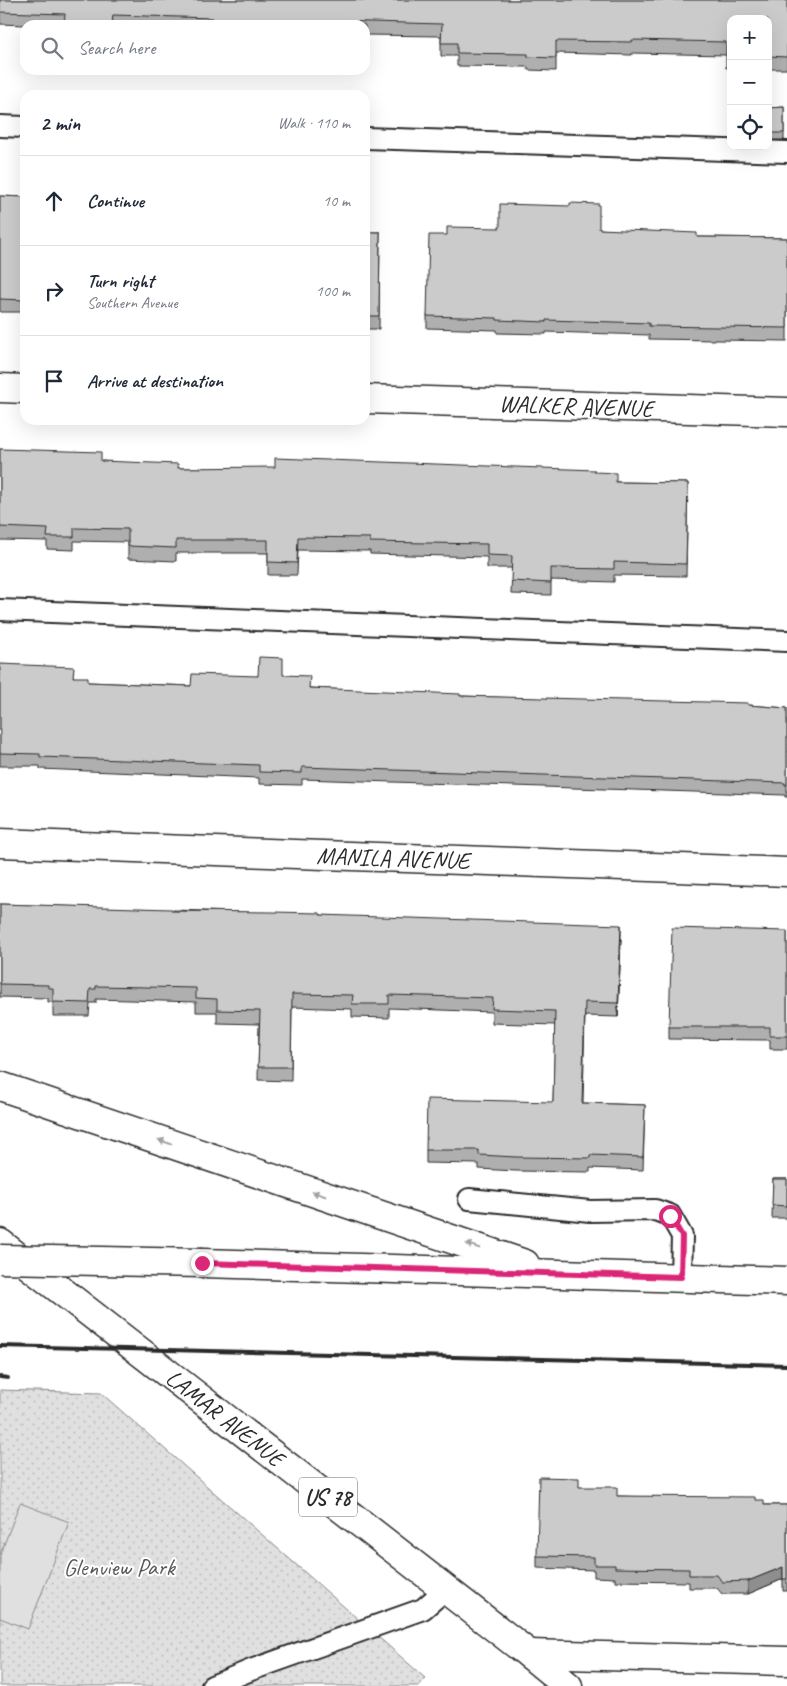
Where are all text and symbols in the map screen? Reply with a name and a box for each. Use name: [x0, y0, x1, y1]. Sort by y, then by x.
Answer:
map controls: [727, 15, 772, 150]
button: +: [727, 15, 772, 60]
search box: [20, 20, 370, 75]
icon: search: [38, 34, 66, 62]
text: Search here: [78, 36, 155, 60]
button: −: [727, 60, 772, 105]
button: locate: [727, 105, 772, 150]
text: 2 min: [40, 110, 80, 136]
text: Walk · 110 m: [278, 113, 350, 133]
icon: ahead: [40, 187, 68, 215]
text: Continue: [87, 189, 144, 213]
text: 10 m: [323, 191, 350, 211]
text: Turn right: [87, 269, 154, 293]
icon: right: [40, 277, 68, 305]
text: 100 m: [316, 281, 350, 301]
text: Southern Avenue: [87, 293, 178, 313]
icon: arrive: [40, 367, 68, 395]
text: Arrive at destination: [87, 369, 223, 393]
street label: WALKER AVENUE: [498, 388, 656, 424]
street label: MANILA AVENUE: [316, 840, 473, 876]
one-way arrow: [158, 1138, 173, 1145]
one-way arrow: [311, 1190, 326, 1198]
route start: [659, 1205, 682, 1228]
one-way arrow: [465, 1242, 480, 1250]
route end: [191, 1252, 214, 1275]
street label: LAMAR AVENUE: [160, 1363, 292, 1475]
road number: US 78: [299, 1478, 357, 1516]
park label: Glenview Park: [63, 1552, 177, 1582]

